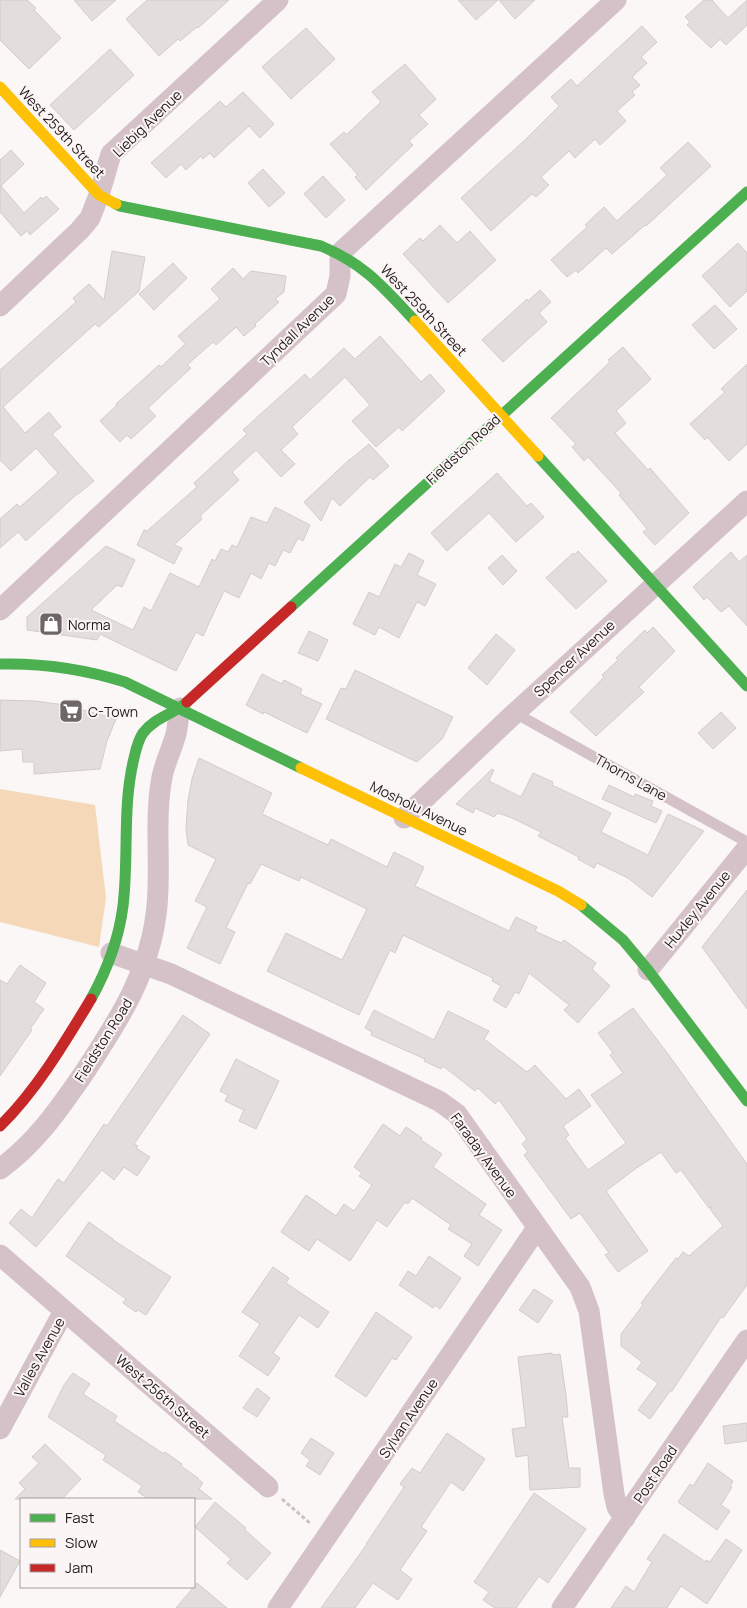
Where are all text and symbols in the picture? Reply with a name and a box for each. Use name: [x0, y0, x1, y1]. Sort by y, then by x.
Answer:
street label: West 259th Street: [15, 82, 110, 182]
street label: Liebig Avenue: [108, 85, 186, 161]
street label: West 259th Street: [377, 260, 472, 360]
street label: Tyndall Avenue: [256, 290, 338, 370]
street label: Fieldston Road: [422, 410, 504, 488]
shop icon: Norma: [38, 611, 64, 637]
place label: Norma: [68, 615, 111, 634]
street label: Spencer Avenue: [529, 615, 619, 701]
supermarket icon: C-Town: [58, 698, 84, 724]
place label: C-Town: [88, 702, 138, 721]
street label: Thorns Lane: [591, 749, 671, 805]
street label: Mosholu Avenue: [367, 776, 471, 840]
street label: Huxley Avenue: [660, 866, 734, 952]
street label: Fieldston Road: [70, 995, 136, 1085]
street label: Faraday Avenue: [447, 1109, 521, 1201]
street label: Valles Avenue: [9, 1314, 69, 1400]
street label: West 256th Street: [112, 1350, 214, 1442]
street label: Sylvan Avenue: [374, 1374, 442, 1462]
street label: Post Road: [629, 1442, 681, 1506]
legend: [20, 1498, 195, 1588]
text: Fast: [65, 1507, 94, 1528]
text: Slow: [65, 1532, 98, 1553]
text: Jam: [65, 1557, 93, 1578]

